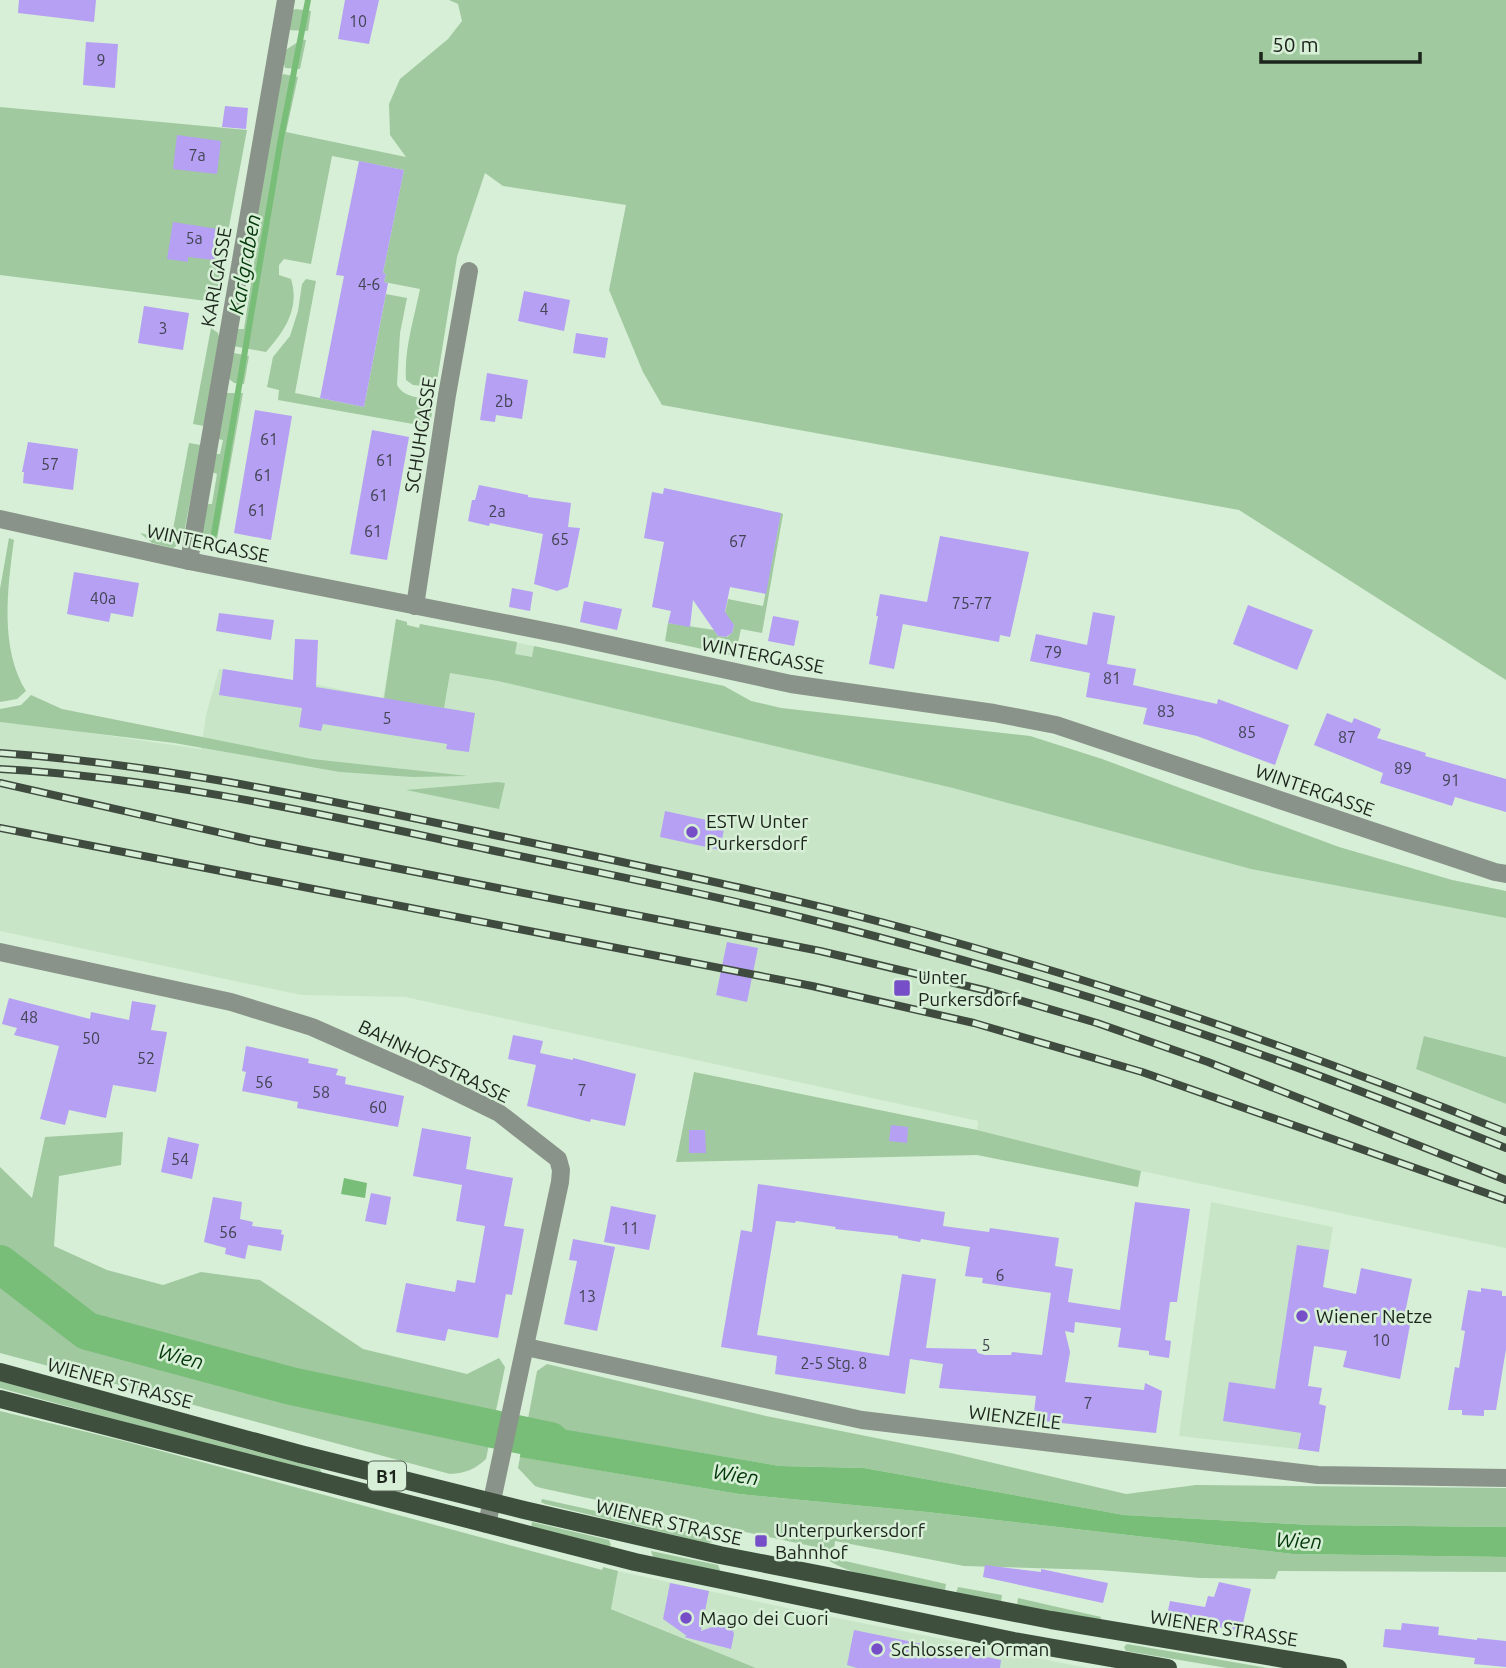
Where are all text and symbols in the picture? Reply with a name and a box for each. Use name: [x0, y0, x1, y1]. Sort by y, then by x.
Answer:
house number: 10: [349, 12, 367, 30]
scale bar: [1261, 21, 1420, 65]
text: 50 m: [1272, 32, 1319, 56]
house number: 9: [96, 51, 106, 69]
house number: 7a: [188, 146, 206, 164]
water label: Karlgraben: [223, 212, 265, 316]
street label: KARLGASSE: [196, 225, 236, 329]
house number: 5a: [185, 229, 203, 247]
house number: 4-6: [358, 275, 380, 293]
house number: 4: [539, 300, 549, 318]
house number: 3: [158, 319, 168, 337]
street label: SCHUHGASSE: [400, 376, 440, 494]
house number: 2b: [495, 392, 513, 410]
house number: 61: [260, 430, 278, 448]
house number: 61: [376, 451, 394, 469]
house number: 57: [41, 455, 59, 473]
house number: 61: [254, 466, 272, 484]
house number: 61: [370, 486, 388, 504]
house number: 61: [248, 501, 266, 519]
house number: 2a: [488, 502, 506, 520]
street label: WINTERGASSE: [145, 519, 271, 567]
house number: 61: [364, 522, 382, 540]
house number: 65: [551, 530, 569, 548]
house number: 67: [729, 532, 747, 550]
house number: 40a: [90, 589, 116, 607]
house number: 75-77: [952, 594, 992, 612]
street label: WINTERGASSE: [700, 632, 826, 678]
house number: 79: [1044, 643, 1062, 661]
house number: 81: [1103, 669, 1121, 687]
house number: 83: [1157, 702, 1175, 720]
house number: 5: [382, 709, 392, 727]
house number: 85: [1238, 723, 1256, 741]
house number: 87: [1338, 728, 1356, 746]
street label: WINTERGASSE: [1252, 759, 1378, 821]
house number: 89: [1394, 759, 1412, 777]
house number: 91: [1442, 771, 1460, 789]
place label: ESTW Unter Purkersdorf: [706, 810, 808, 854]
marker: ESTW Unter Purkersdorf: [684, 824, 700, 840]
place label: Unter Purkersdorf: [918, 966, 1020, 1010]
marker: Unter Purkersdorf: [892, 978, 912, 998]
house number: 48: [20, 1008, 38, 1026]
street label: BAHNHOFSTRASSE: [355, 1015, 513, 1107]
house number: 50: [82, 1029, 100, 1047]
house number: 52: [137, 1049, 155, 1067]
house number: 56: [255, 1073, 273, 1091]
house number: 7: [577, 1081, 587, 1099]
house number: 58: [312, 1083, 330, 1101]
house number: 60: [369, 1098, 387, 1116]
house number: 54: [171, 1150, 189, 1168]
house number: 11: [621, 1219, 639, 1237]
house number: 56: [219, 1223, 237, 1241]
house number: 6: [995, 1266, 1005, 1284]
house number: 13: [578, 1287, 596, 1305]
place label: Wiener Netze: [1316, 1305, 1433, 1327]
marker: Wiener Netze: [1294, 1308, 1310, 1324]
house number: 10: [1372, 1331, 1390, 1349]
house number: 5: [981, 1336, 991, 1354]
water label: Wien: [156, 1338, 206, 1374]
street label: WIENER STRASSE: [45, 1353, 195, 1413]
house number: 2-5 Stg. 8: [801, 1354, 867, 1372]
house number: 7: [1083, 1394, 1093, 1412]
street label: WIENZEILE: [967, 1400, 1063, 1434]
water label: Wien: [711, 1459, 761, 1489]
road number: B1: [368, 1462, 406, 1490]
street label: WIENER STRASSE: [594, 1494, 744, 1550]
place label: Unterpurkersdorf Bahnhof: [775, 1519, 926, 1563]
water label: Wien: [1275, 1527, 1323, 1553]
marker: Unterpurkersdorf Bahnhof: [753, 1533, 769, 1549]
street label: WIENER STRASSE: [1148, 1605, 1300, 1651]
place label: Mago dei Cuori: [700, 1607, 829, 1629]
marker: Mago dei Cuori: [678, 1610, 694, 1626]
place label: Schlosserei Orman: [891, 1638, 1049, 1660]
marker: Schlosserei Orman: [869, 1641, 885, 1657]

